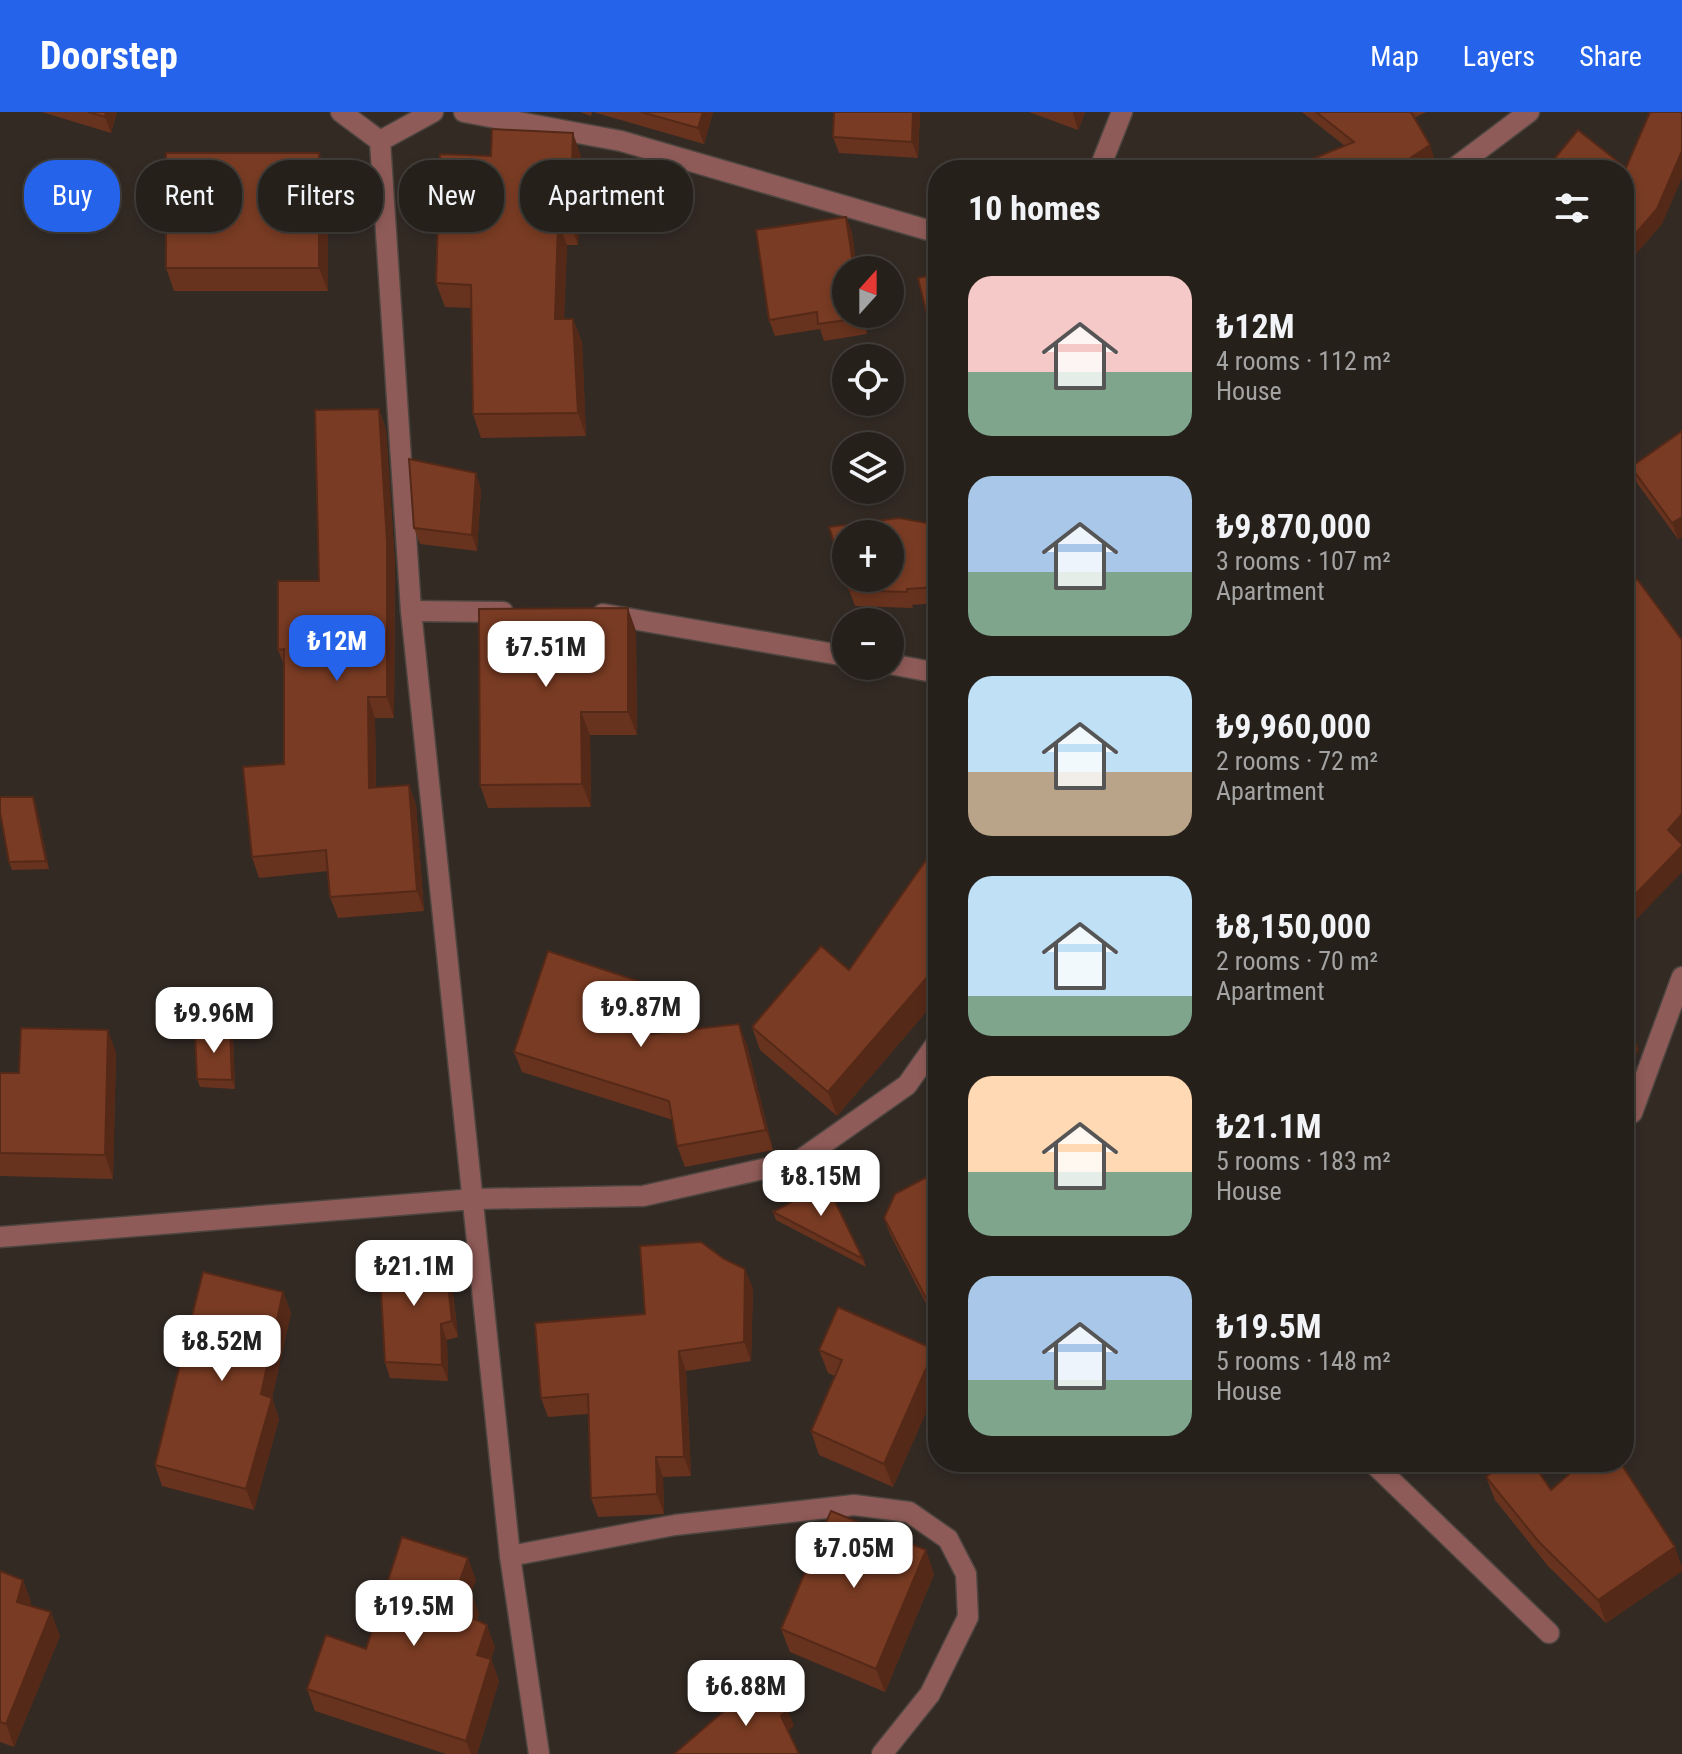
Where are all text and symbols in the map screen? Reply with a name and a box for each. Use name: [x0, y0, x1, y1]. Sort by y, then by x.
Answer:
text: Doorstep: [40, 34, 178, 78]
text: Map: [1370, 40, 1419, 73]
text: Layers: [1463, 40, 1535, 73]
text: Share: [1579, 40, 1642, 73]
chip: Buy: [24, 160, 120, 232]
chip: Rent: [136, 160, 242, 232]
chip: Filters: [258, 160, 383, 232]
chip: New: [399, 160, 504, 232]
chip: Apartment: [520, 160, 693, 232]
icon: filters: [1550, 186, 1594, 230]
text: 10 homes: [968, 188, 1101, 228]
north arrow: [832, 256, 904, 328]
map controls: [832, 256, 904, 680]
text: ₺12M: [1216, 306, 1294, 346]
icon: home: [1032, 308, 1128, 404]
button: locate: [832, 344, 904, 416]
text: 4 rooms · 112 m²: [1216, 346, 1391, 376]
text: House: [1216, 376, 1282, 406]
button: layers: [832, 432, 904, 504]
text: ₺9,870,000: [1216, 506, 1371, 546]
icon: home: [1032, 508, 1128, 604]
button: +: [832, 520, 904, 592]
text: 3 rooms · 107 m²: [1216, 546, 1391, 576]
text: Apartment: [1216, 576, 1325, 606]
button: −: [832, 608, 904, 680]
pin: ₺12M: [290, 615, 384, 683]
pin: ₺7.51M: [481, 621, 611, 689]
text: ₺12M: [307, 626, 367, 656]
text: ₺7.51M: [506, 632, 586, 662]
text: ₺9,960,000: [1216, 706, 1371, 746]
icon: home: [1032, 708, 1128, 804]
text: 2 rooms · 72 m²: [1216, 746, 1378, 776]
text: Apartment: [1216, 776, 1325, 806]
text: ₺8,150,000: [1216, 906, 1371, 946]
icon: home: [1032, 908, 1128, 1004]
text: 2 rooms · 70 m²: [1216, 946, 1378, 976]
text: Apartment: [1216, 976, 1325, 1006]
pin: ₺9.87M: [576, 981, 706, 1049]
pin: ₺9.96M: [149, 987, 279, 1055]
text: ₺9.87M: [601, 992, 681, 1022]
text: ₺9.96M: [174, 998, 254, 1028]
text: ₺21.1M: [1216, 1106, 1322, 1146]
icon: home: [1032, 1108, 1128, 1204]
text: 5 rooms · 183 m²: [1216, 1146, 1391, 1176]
pin: ₺8.15M: [756, 1150, 886, 1218]
text: ₺8.15M: [781, 1161, 861, 1191]
text: House: [1216, 1176, 1282, 1206]
pin: ₺21.1M: [349, 1240, 479, 1308]
text: ₺21.1M: [374, 1251, 454, 1281]
text: ₺19.5M: [1216, 1306, 1322, 1346]
icon: home: [1032, 1308, 1128, 1404]
pin: ₺8.52M: [157, 1315, 287, 1383]
text: ₺8.52M: [182, 1326, 262, 1356]
text: 5 rooms · 148 m²: [1216, 1346, 1391, 1376]
text: House: [1216, 1376, 1282, 1406]
pin: ₺7.05M: [789, 1522, 919, 1590]
text: ₺7.05M: [814, 1533, 894, 1563]
pin: ₺19.5M: [349, 1580, 479, 1648]
text: ₺19.5M: [374, 1591, 454, 1621]
pin: ₺6.88M: [681, 1660, 811, 1728]
text: ₺6.88M: [706, 1671, 786, 1701]

